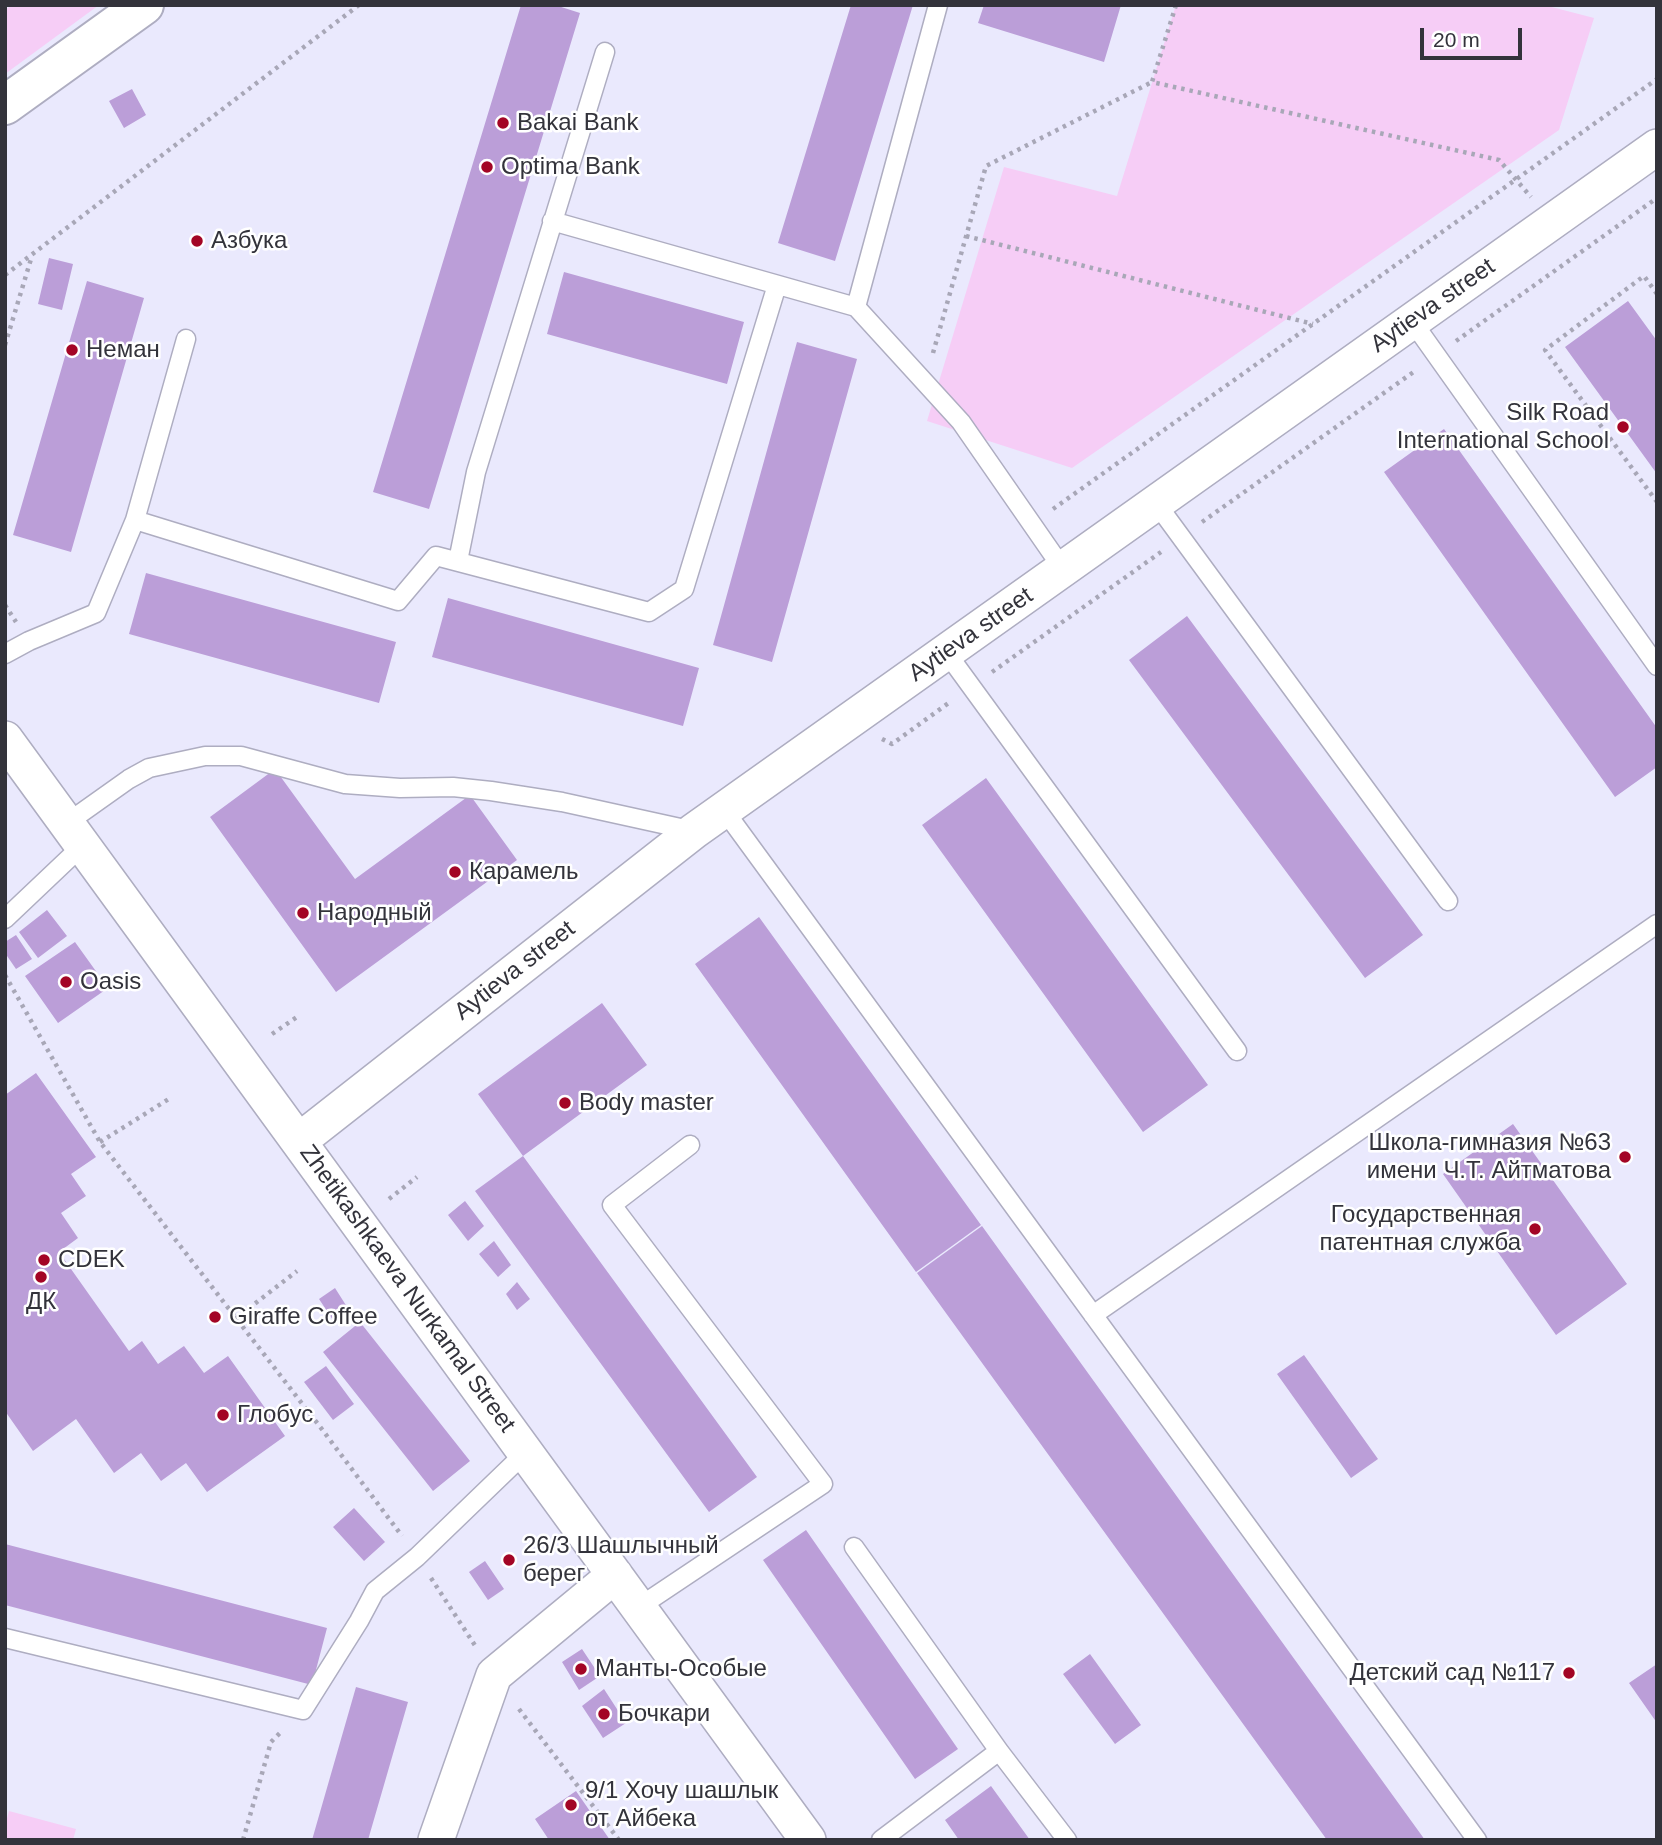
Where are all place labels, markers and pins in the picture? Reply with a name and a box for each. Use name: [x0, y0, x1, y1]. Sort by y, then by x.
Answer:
place label: Bakai Bank: [517, 109, 638, 137]
marker: Bakai Bank: [495, 115, 511, 131]
place label: Optima Bank: [501, 153, 640, 181]
marker: Optima Bank: [479, 159, 495, 175]
place label: Азбука: [211, 227, 287, 255]
marker: Азбука: [189, 233, 205, 249]
place label: Неман: [86, 336, 160, 364]
marker: Неман: [64, 342, 80, 358]
place label: Silk Road International School: [1397, 399, 1609, 455]
marker: Silk Road International School: [1615, 419, 1631, 435]
place label: Карамель: [469, 858, 579, 886]
marker: Карамель: [447, 864, 463, 880]
place label: Народный: [317, 899, 432, 927]
marker: Народный: [295, 905, 311, 921]
place label: Oasis: [80, 968, 141, 996]
marker: Oasis: [58, 974, 74, 990]
place label: Body master: [579, 1089, 714, 1117]
marker: Body master: [557, 1095, 573, 1111]
place label: Школа-гимназия №63 имени Ч.Т. Айтматова: [1367, 1129, 1611, 1185]
marker: Школа-гимназия №63 имени Ч.Т. Айтматова: [1617, 1149, 1633, 1165]
place label: Государственная патентная служба: [1319, 1201, 1521, 1257]
marker: Государственная патентная служба: [1527, 1221, 1543, 1237]
place label: CDEK: [58, 1246, 125, 1274]
marker: CDEK: [36, 1252, 52, 1268]
marker: ДК: [33, 1269, 49, 1285]
place label: ДК: [26, 1288, 56, 1316]
place label: Giraffe Coffee: [229, 1303, 378, 1331]
marker: Giraffe Coffee: [207, 1309, 223, 1325]
place label: Глобус: [237, 1401, 313, 1429]
marker: Глобус: [215, 1407, 231, 1423]
place label: 26/3 Шашлычный берег: [523, 1532, 719, 1588]
marker: 26/3 Шашлычный берег: [501, 1552, 517, 1568]
place label: Манты-Особые: [595, 1655, 767, 1683]
place label: Детский сад №117: [1349, 1659, 1555, 1687]
marker: Манты-Особые: [573, 1661, 589, 1677]
marker: Детский сад №117: [1561, 1665, 1577, 1681]
place label: Бочкари: [618, 1700, 710, 1728]
marker: Бочкари: [596, 1706, 612, 1722]
place label: 9/1 Хочу шашлык от Айбека: [585, 1777, 778, 1833]
marker: 9/1 Хочу шашлык от Айбека: [563, 1797, 579, 1813]

